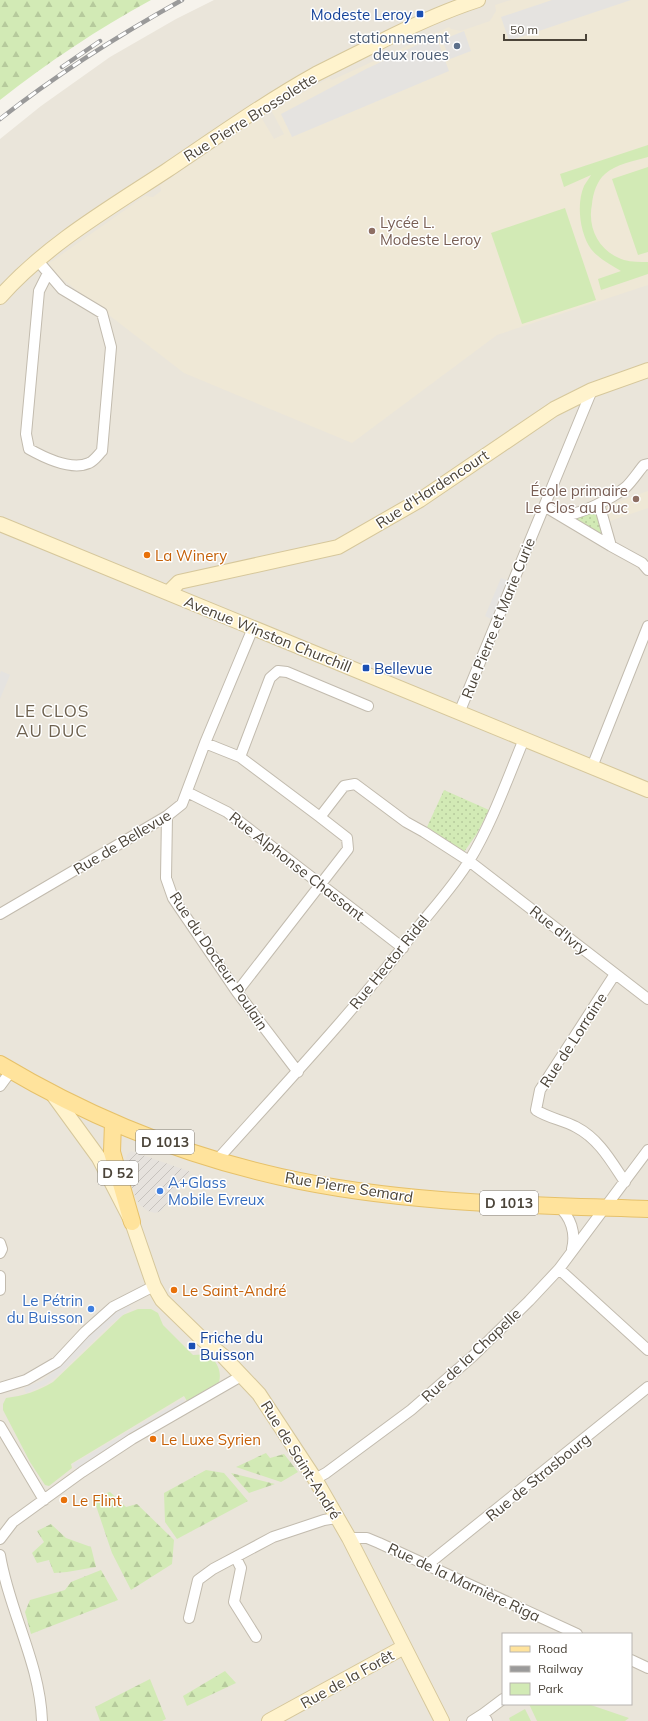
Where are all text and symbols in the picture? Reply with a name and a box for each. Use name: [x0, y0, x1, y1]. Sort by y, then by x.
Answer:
place label: Modeste Leroy: [311, 5, 412, 24]
marker: Modeste Leroy: [415, 9, 425, 19]
scale bar: [504, 16, 586, 42]
text: 50 m: [510, 22, 538, 37]
place label: stationnement deux roues: [349, 28, 449, 64]
marker: stationnement deux roues: [452, 41, 462, 51]
street label: Rue Pierre Brossolette: [180, 68, 320, 166]
place label: Lycée L. Modeste Leroy: [380, 213, 481, 249]
marker: Lycée L. Modeste Leroy: [367, 226, 377, 236]
street label: Rue d'Hardencourt: [372, 445, 492, 533]
place label: École primaire Le Clos au Duc: [525, 481, 628, 517]
marker: École primaire Le Clos au Duc: [631, 494, 641, 504]
street label: Rue Pierre et Marie Curie: [457, 535, 539, 701]
place label: La Winery: [155, 546, 227, 565]
marker: La Winery: [142, 550, 152, 560]
street label: Avenue Winston Churchill: [181, 592, 355, 676]
place label: Bellevue: [374, 659, 432, 678]
marker: Bellevue: [361, 663, 371, 673]
district label: LE CLOS AU DUC: [15, 700, 89, 741]
street label: Rue de Bellevue: [70, 805, 174, 879]
street label: Rue Alphonse Chassant: [226, 807, 368, 925]
street label: Rue du Docteur Poulain: [166, 888, 272, 1034]
street label: Rue d'Ivry: [526, 901, 592, 959]
street label: Rue Hector Ridel: [345, 911, 433, 1013]
street label: Rue de Lorraine: [535, 989, 611, 1091]
road number: D 1013: [136, 1130, 194, 1154]
road number: D 52: [98, 1161, 138, 1185]
street label: Rue Pierre Semard: [284, 1167, 414, 1207]
place label: A+Glass Mobile Evreux: [168, 1173, 265, 1209]
marker: A+Glass Mobile Evreux: [155, 1186, 165, 1196]
road number: D 1013: [480, 1191, 538, 1215]
place label: Le Saint-André: [182, 1281, 286, 1300]
marker: Le Saint-André: [169, 1285, 179, 1295]
place label: Le Pétrin du Buisson: [7, 1291, 83, 1327]
marker: Le Pétrin du Buisson: [86, 1304, 96, 1314]
street label: Rue de la Chapelle: [417, 1304, 525, 1406]
place label: Friche du Buisson: [200, 1328, 263, 1364]
marker: Friche du Buisson: [187, 1341, 197, 1351]
street label: Rue de Saint-André: [257, 1397, 345, 1523]
street label: Rue de Strasbourg: [482, 1429, 594, 1525]
place label: Le Luxe Syrien: [161, 1430, 261, 1449]
marker: Le Luxe Syrien: [148, 1434, 158, 1444]
place label: Le Flint: [72, 1491, 122, 1510]
marker: Le Flint: [59, 1495, 69, 1505]
street label: Rue de la Marnière Riga: [385, 1538, 543, 1626]
legend: [502, 1633, 632, 1705]
text: Road: [538, 1641, 567, 1656]
street label: Rue de la Forêt: [297, 1645, 397, 1713]
text: Railway: [538, 1661, 584, 1676]
text: Park: [538, 1681, 564, 1696]

